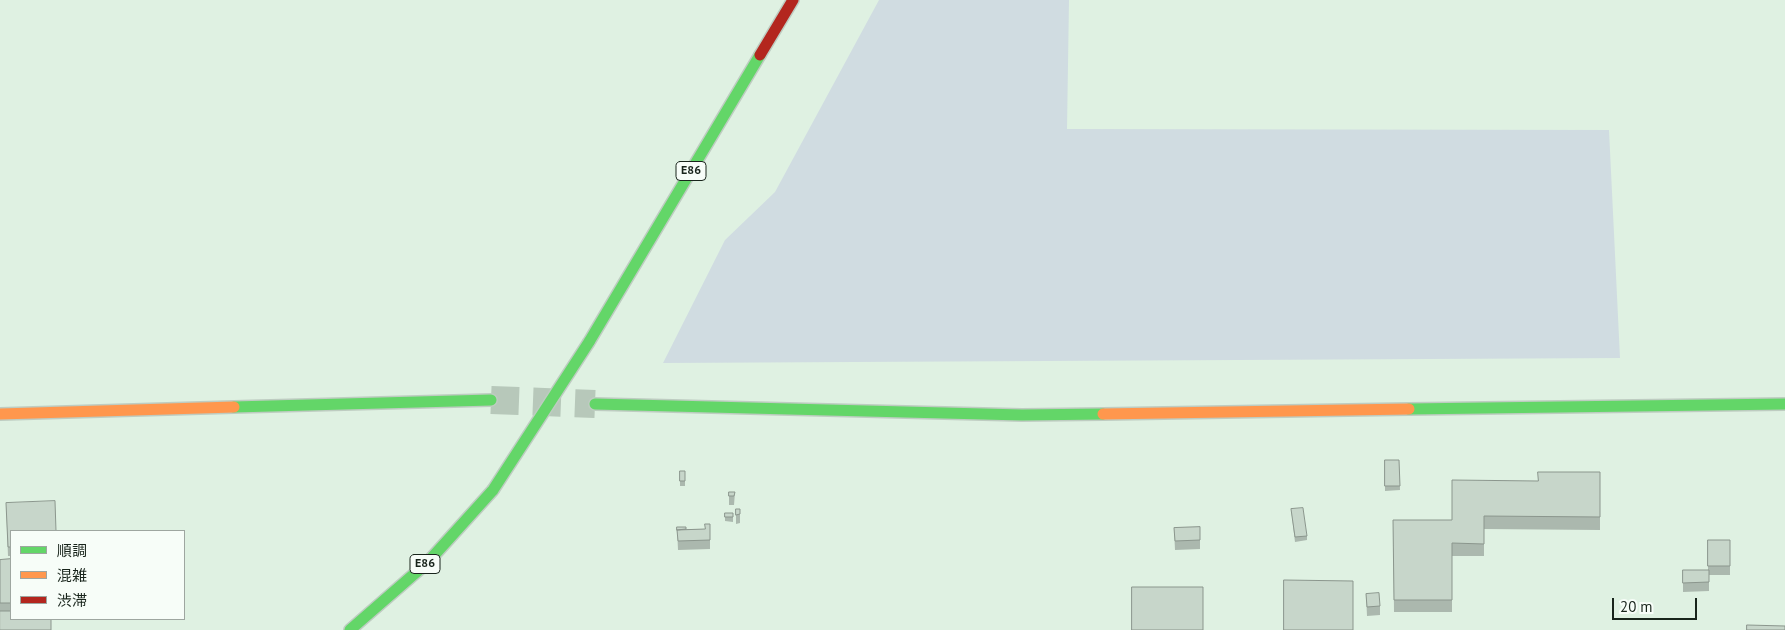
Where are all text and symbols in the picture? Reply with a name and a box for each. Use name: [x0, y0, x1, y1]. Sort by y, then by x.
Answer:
road number: E86: [676, 162, 706, 180]
legend: [10, 530, 185, 620]
text: 順調: [57, 541, 87, 560]
road number: E86: [410, 554, 440, 574]
text: 混雑: [57, 566, 87, 585]
scale bar: [1615, 588, 1700, 620]
text: 渋滞: [57, 591, 87, 610]
text: 20 m: [1620, 597, 1653, 616]

